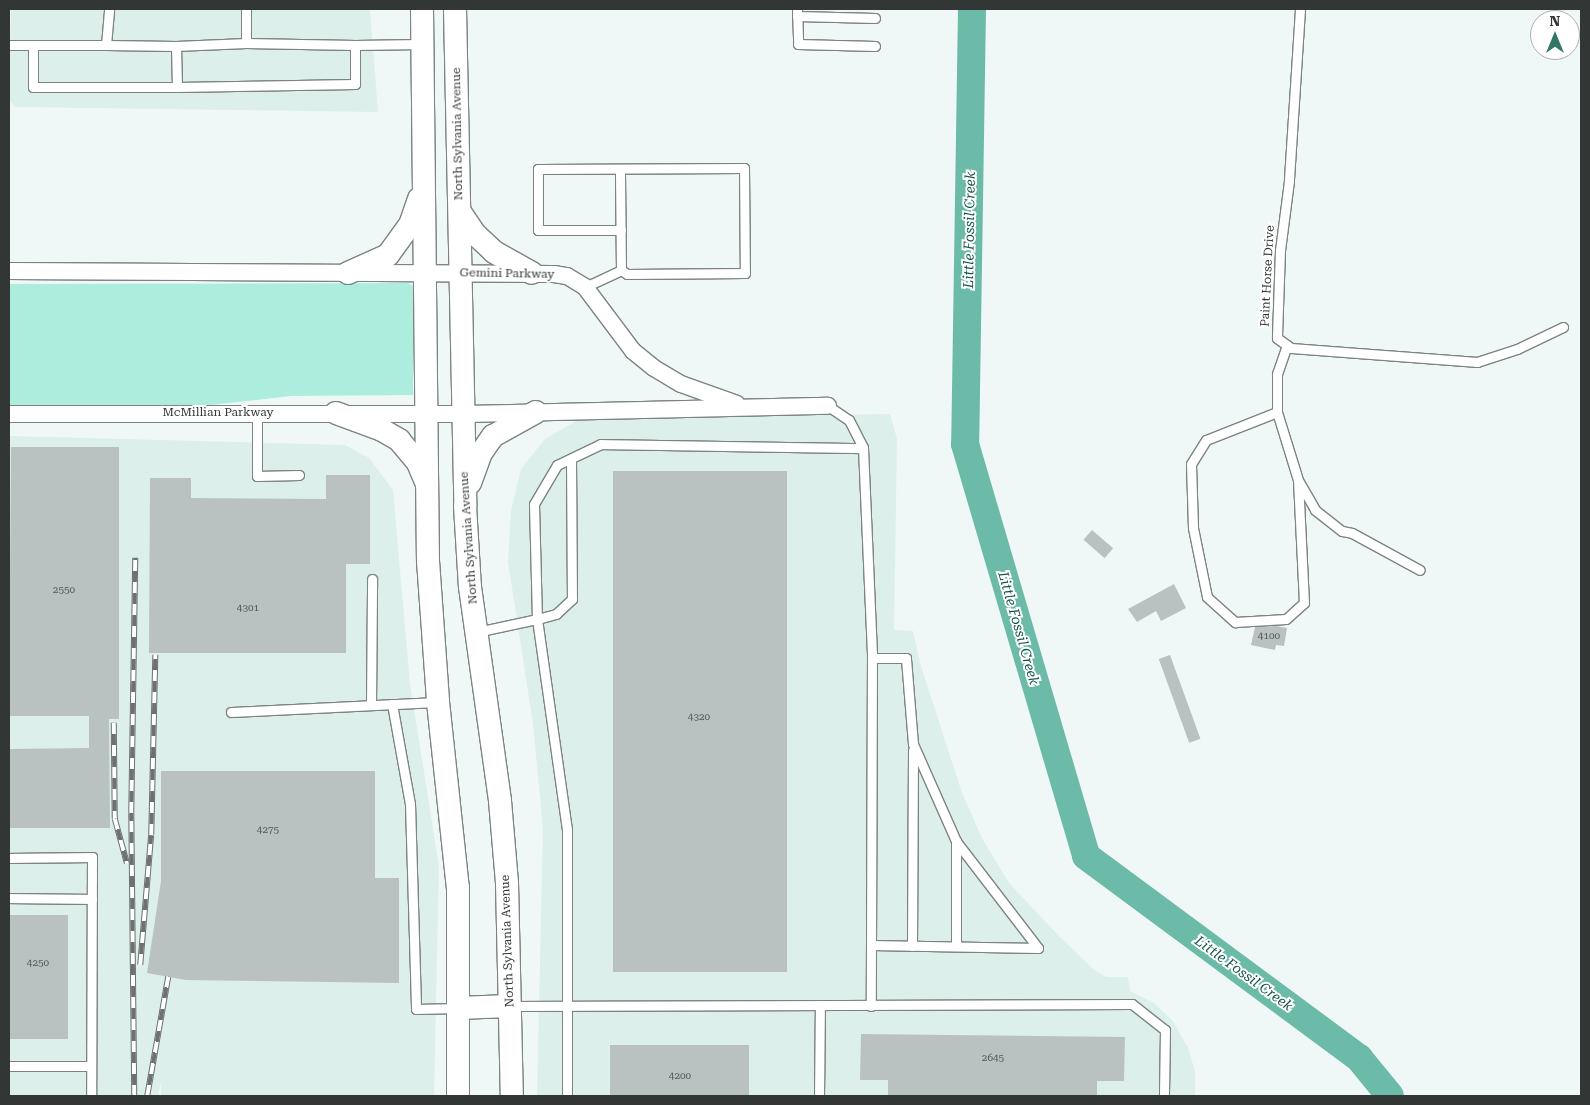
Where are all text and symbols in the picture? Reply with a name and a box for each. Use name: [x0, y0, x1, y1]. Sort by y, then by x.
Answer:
north arrow: [1530, 10, 1580, 60]
text: N: [1550, 13, 1560, 29]
street label: North Sylvania Avenue: [450, 68, 466, 200]
water label: Little Fossil Creek: [960, 171, 978, 289]
street label: Paint Horse Drive: [1258, 225, 1278, 327]
street label: Gemini Parkway: [459, 266, 555, 282]
street label: McMillian Parkway: [162, 406, 274, 420]
street label: North Sylvania Avenue: [457, 471, 481, 605]
water label: Little Fossil Creek: [995, 570, 1043, 686]
house number: 2550: [53, 584, 75, 596]
house number: 4301: [237, 602, 259, 614]
house number: 4100: [1258, 630, 1280, 642]
house number: 4320: [688, 711, 710, 723]
house number: 4275: [257, 824, 279, 836]
street label: North Sylvania Avenue: [498, 874, 518, 1008]
water label: Little Fossil Creek: [1192, 932, 1296, 1014]
house number: 4250: [27, 957, 49, 969]
house number: 2645: [982, 1052, 1004, 1064]
house number: 4200: [669, 1070, 691, 1082]

